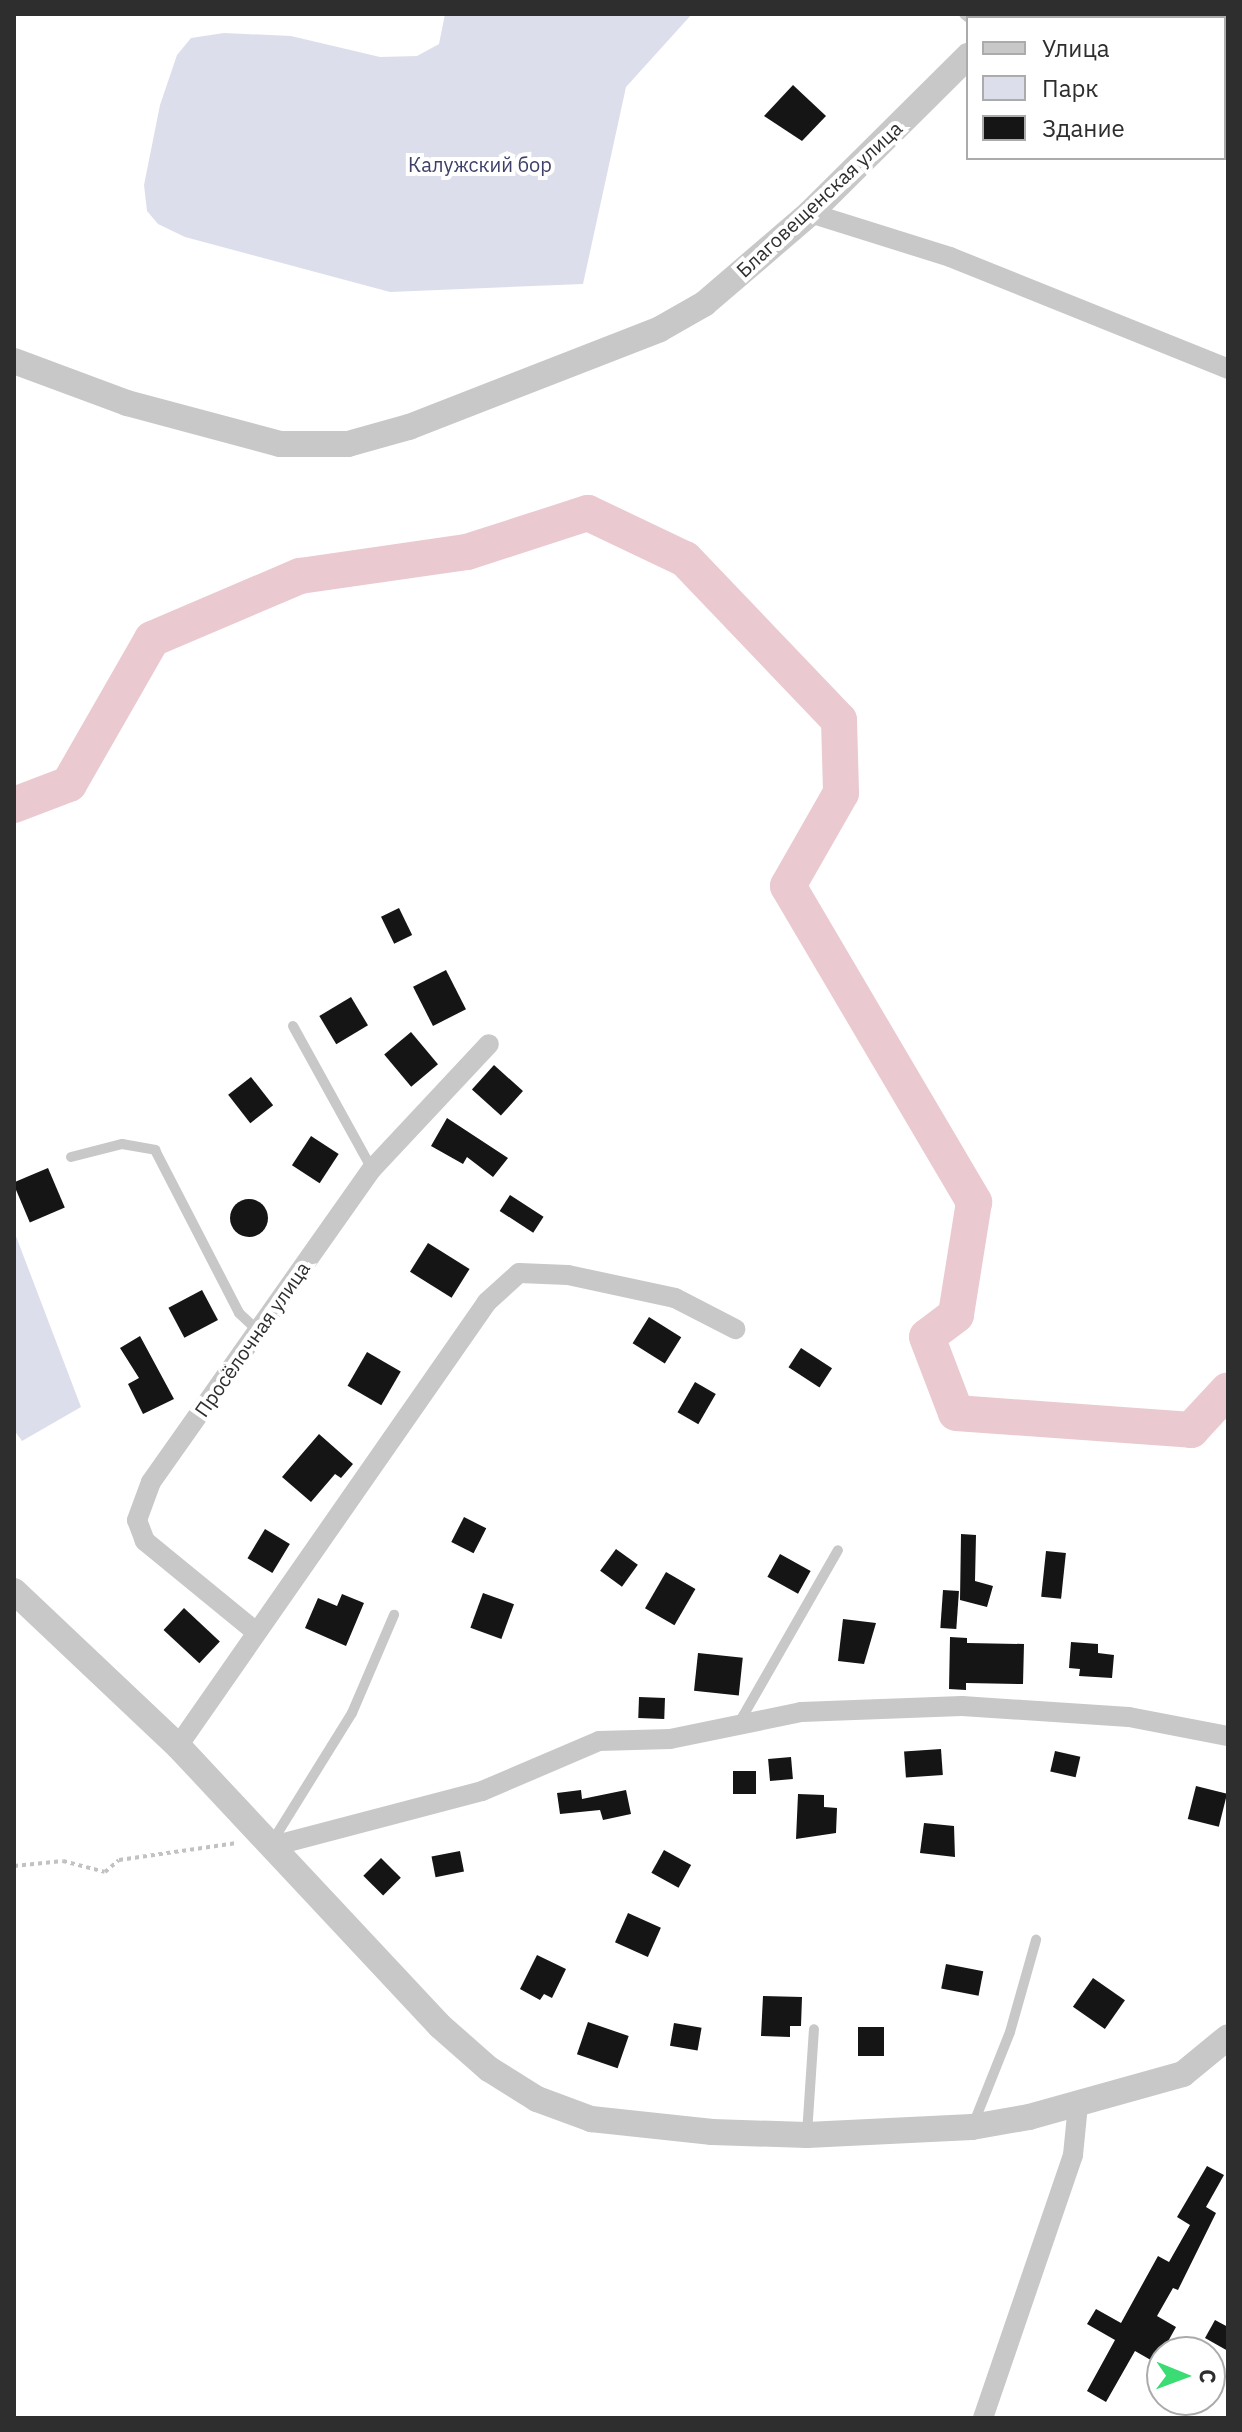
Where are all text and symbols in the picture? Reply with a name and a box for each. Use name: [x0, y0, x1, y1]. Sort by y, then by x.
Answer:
legend: [966, 16, 1226, 160]
text: Улица: [1042, 32, 1110, 64]
text: Парк: [1042, 72, 1099, 104]
text: Здание: [1042, 112, 1125, 144]
street label: Благовещенская улица: [731, 116, 907, 282]
park label: Калужский бор: [408, 152, 552, 176]
street label: Просёлочная улица: [189, 1257, 315, 1421]
north arrow: [1146, 2336, 1226, 2416]
text: С: [1194, 2369, 1223, 2384]

